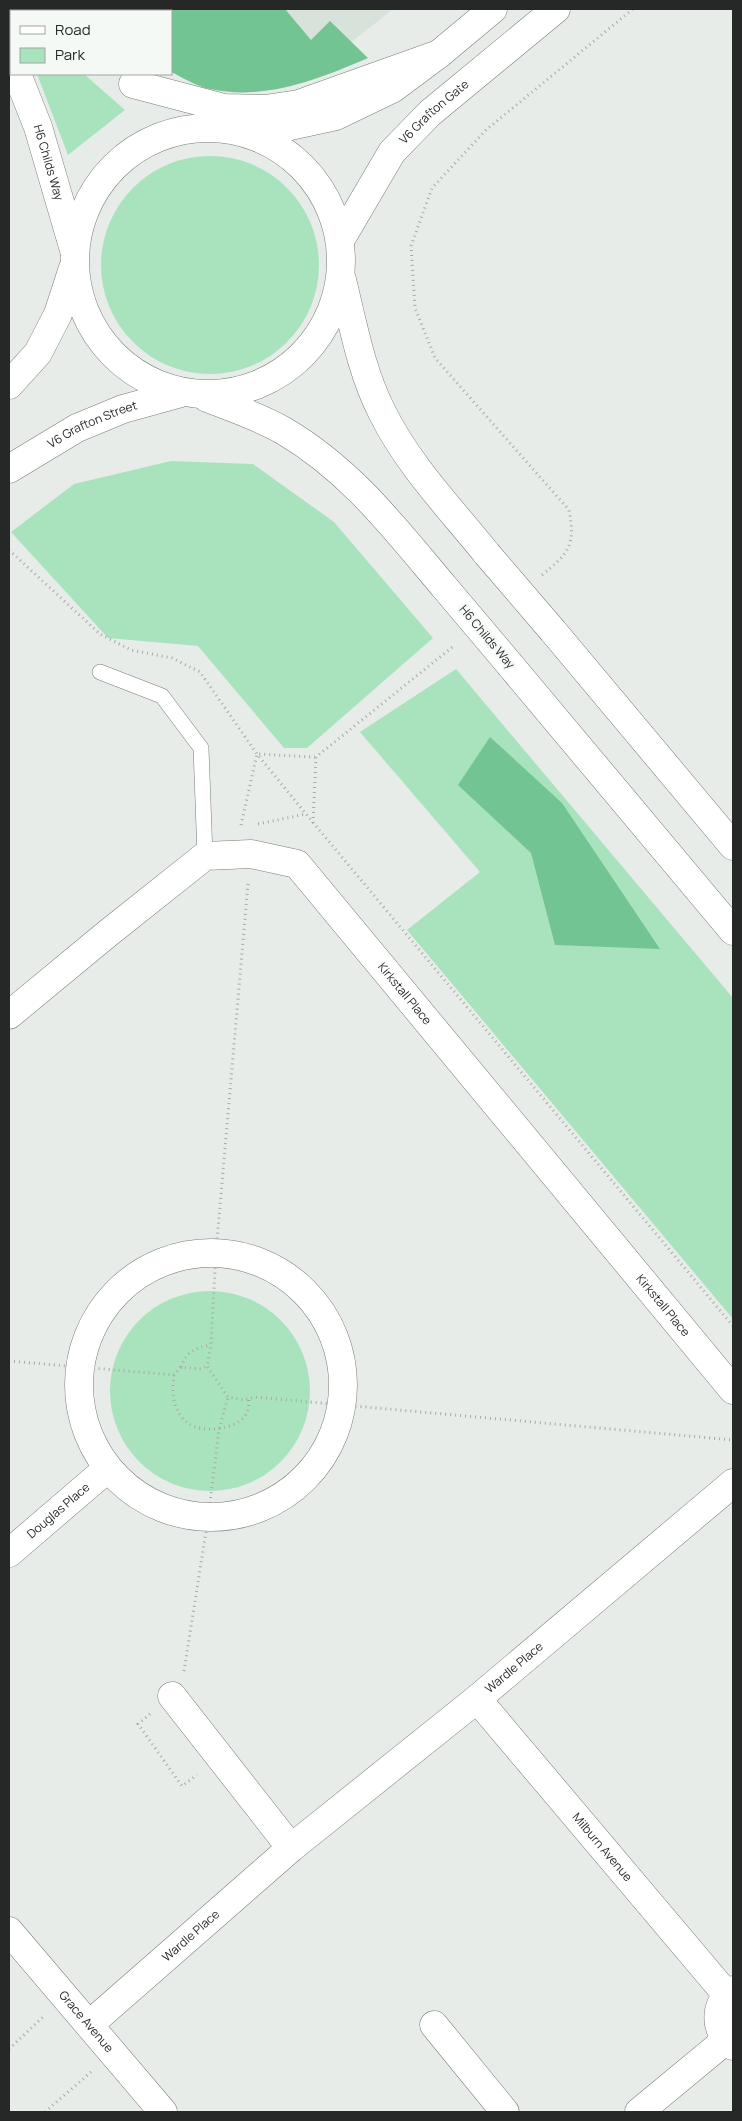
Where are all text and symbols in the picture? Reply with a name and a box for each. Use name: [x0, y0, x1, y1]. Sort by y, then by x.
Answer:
legend: [10, 10, 172, 75]
text: Road: [55, 19, 91, 40]
text: Park: [55, 44, 85, 65]
street label: V6 Grafton Gate: [395, 76, 472, 148]
street label: H6 Childs Way: [30, 122, 68, 203]
street label: V6 Grafton Street: [44, 396, 139, 452]
street label: H6 Childs Way: [456, 601, 520, 673]
street label: Kirkstall Place: [374, 959, 436, 1028]
street label: Kirkstall Place: [633, 1270, 694, 1340]
street label: Douglas Place: [23, 1479, 93, 1542]
street label: Wardle Place: [481, 1638, 546, 1697]
street label: Milburn Avenue: [569, 1809, 636, 1885]
street label: Wardle Place: [158, 1906, 223, 1965]
street label: Grace Avenue: [55, 1987, 118, 2056]

